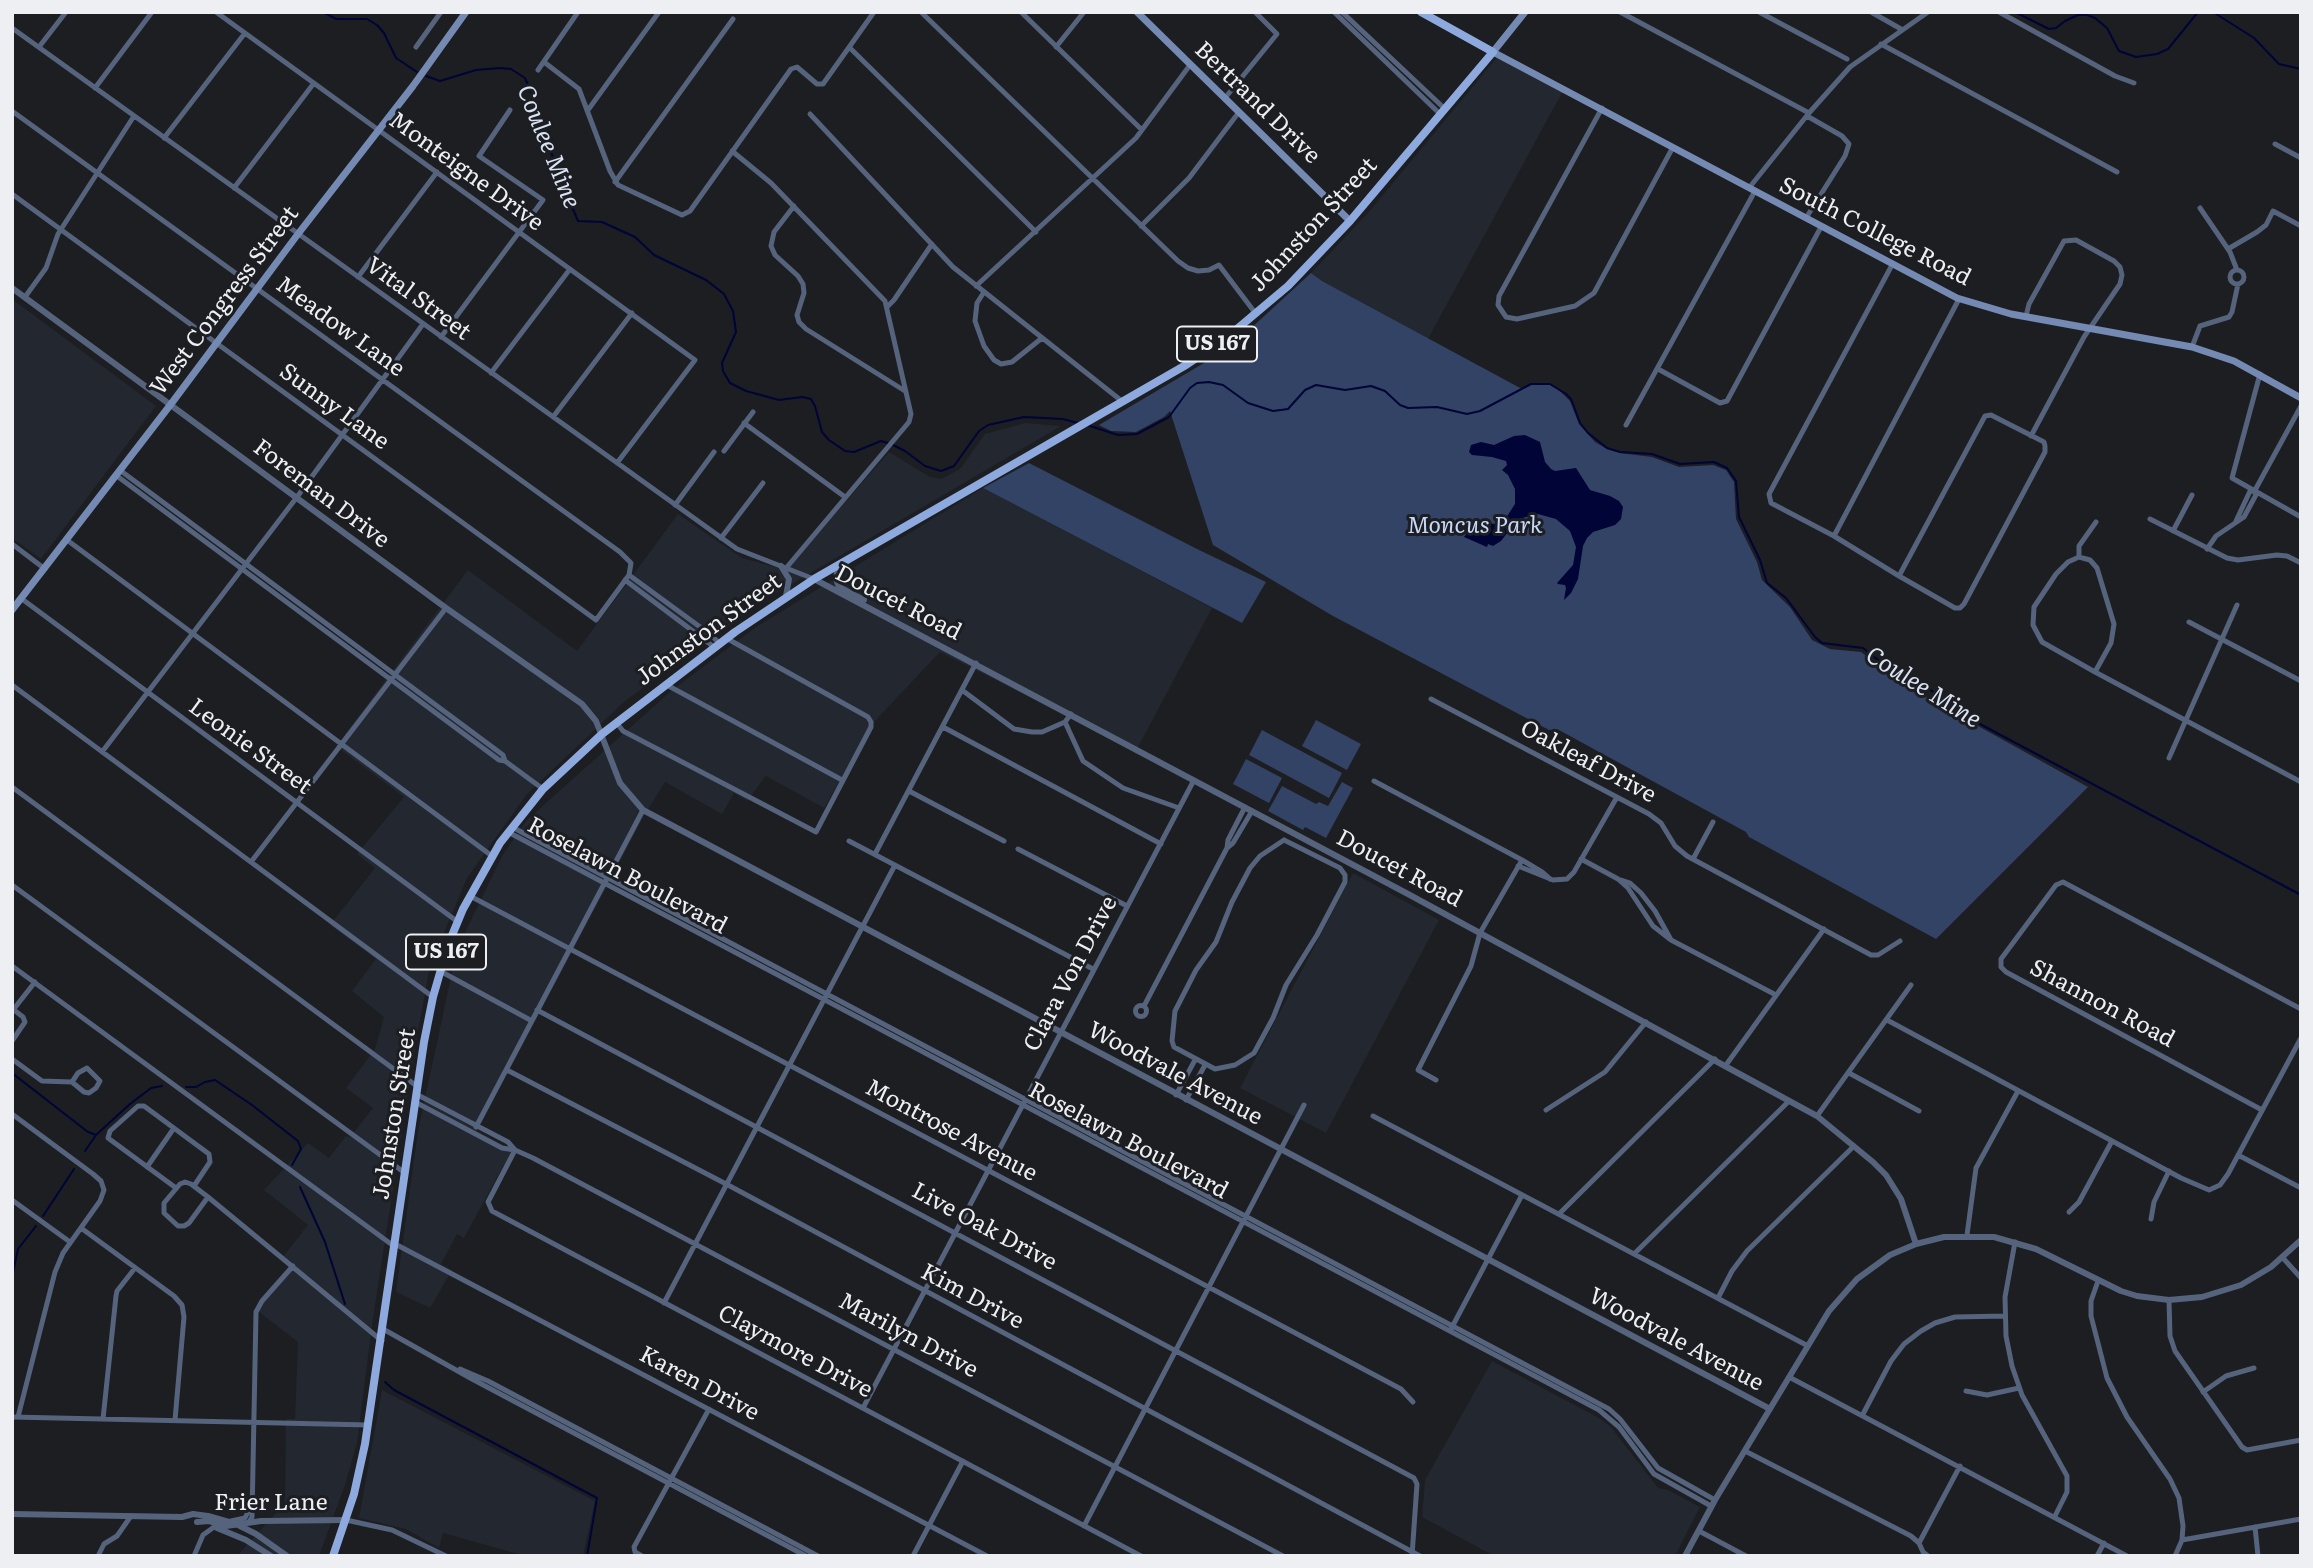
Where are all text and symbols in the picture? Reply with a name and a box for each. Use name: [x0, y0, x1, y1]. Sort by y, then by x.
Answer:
street label: Bertrand Drive: [1188, 36, 1326, 170]
water label: Coulee Mine: [510, 81, 586, 213]
street label: Monteigne Drive: [383, 107, 549, 237]
street label: Johnston Street: [1245, 152, 1383, 298]
street label: South College Road: [1775, 172, 1975, 292]
street label: West Congress Street: [145, 201, 305, 401]
street label: Vital Street: [360, 252, 476, 346]
street label: Meadow Lane: [270, 271, 410, 383]
road number: US 167: [1177, 326, 1257, 362]
street label: Sunny Lane: [274, 358, 394, 456]
street label: Foreman Drive: [247, 434, 395, 554]
park label: Moncus Park: [1407, 512, 1543, 540]
street label: Doucet Road: [830, 559, 966, 647]
street label: Johnston Street: [631, 568, 787, 692]
water label: Coulee Mine: [1860, 641, 1986, 735]
street label: Leonie Street: [183, 693, 317, 801]
street label: Oakleaf Drive: [1515, 715, 1661, 809]
street label: Roselawn Boulevard: [522, 812, 732, 940]
street label: Doucet Road: [1332, 824, 1466, 914]
street label: Clara Von Drive: [1018, 892, 1124, 1056]
road number: US 167: [406, 934, 486, 970]
street label: Shannon Road: [2025, 954, 2179, 1054]
street label: Woodvale Avenue: [1083, 1016, 1267, 1132]
street label: Johnston Street: [368, 1026, 422, 1202]
street label: Montrose Avenue: [860, 1074, 1042, 1188]
street label: Roselawn Boulevard: [1023, 1077, 1233, 1205]
street label: Live Oak Drive: [907, 1177, 1061, 1277]
street label: Kim Drive: [916, 1258, 1028, 1336]
street label: Woodvale Avenue: [1584, 1282, 1768, 1398]
street label: Marilyn Drive: [834, 1288, 982, 1384]
street label: Claymore Drive: [713, 1300, 877, 1404]
street label: Karen Drive: [634, 1341, 764, 1427]
street label: Frier Lane: [214, 1489, 328, 1517]

